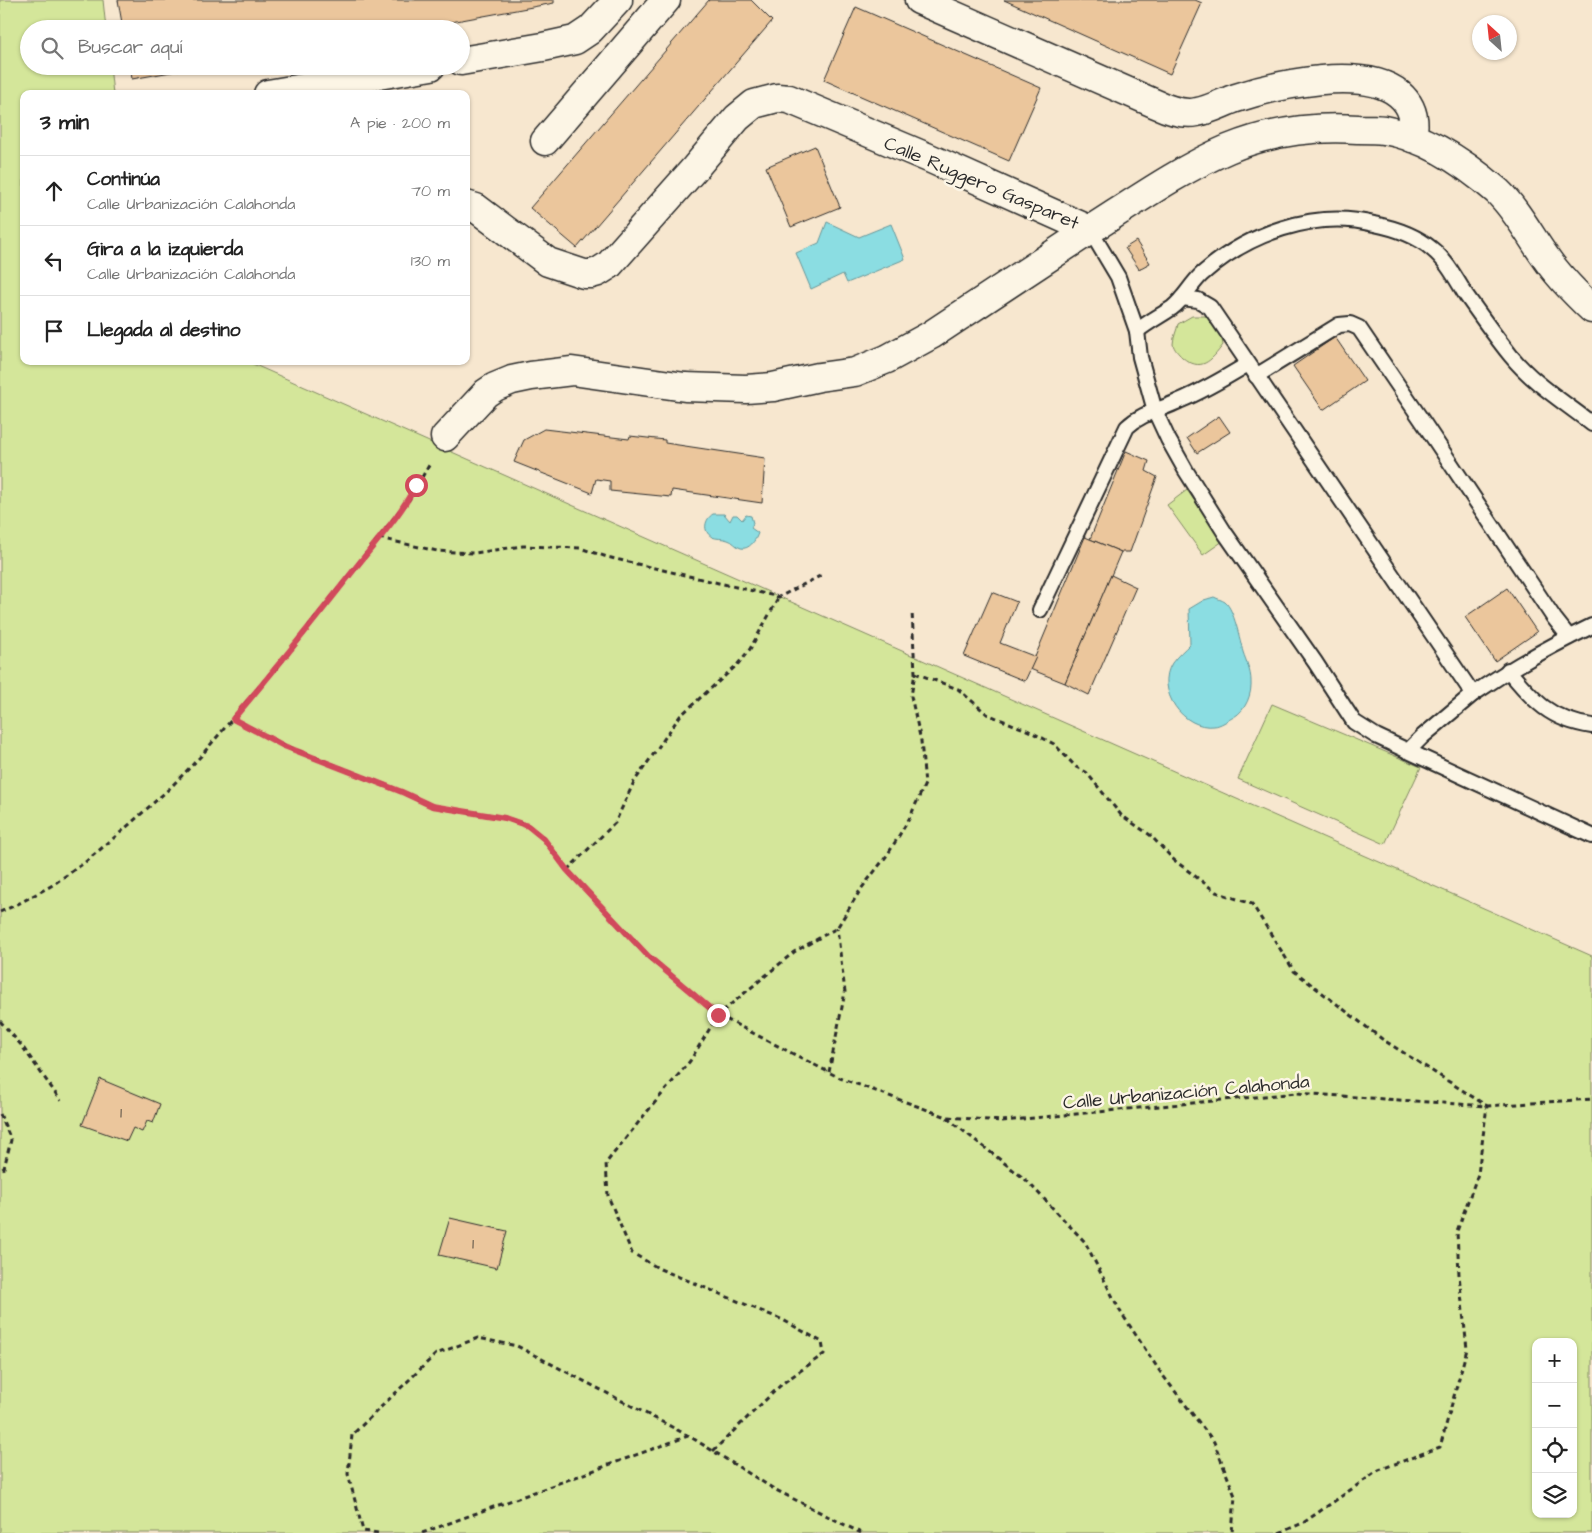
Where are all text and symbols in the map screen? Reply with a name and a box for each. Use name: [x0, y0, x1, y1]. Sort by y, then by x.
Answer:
north arrow: [1472, 15, 1517, 60]
search box: [20, 20, 470, 75]
icon: search: [38, 34, 66, 62]
text: Buscar aquí: [78, 34, 182, 61]
text: 3 min: [40, 108, 89, 137]
text: A pie · 200 m: [350, 112, 450, 134]
street label: Calle Ruggero Gasparet: [879, 130, 1084, 238]
text: Continúa: [87, 166, 160, 193]
icon: ahead: [40, 177, 68, 205]
text: 70 m: [411, 180, 450, 202]
text: Calle Urbanización Calahonda: [87, 193, 295, 215]
text: Gira a la izquierda: [87, 236, 243, 263]
icon: left: [40, 247, 68, 275]
text: 130 m: [411, 250, 450, 272]
text: Calle Urbanización Calahonda: [87, 263, 295, 285]
icon: arrive: [40, 317, 68, 345]
text: Llegada al destino: [87, 317, 240, 344]
route start: [405, 474, 428, 497]
route end: [707, 1004, 730, 1027]
street label: Calle Urbanización Calahonda: [1062, 1068, 1311, 1117]
house number: 1: [120, 1102, 122, 1124]
house number: 1: [472, 1233, 474, 1255]
map controls: [1532, 1338, 1577, 1518]
button: +: [1532, 1338, 1577, 1383]
button: −: [1532, 1383, 1577, 1428]
button: locate: [1532, 1428, 1577, 1473]
button: layers: [1532, 1473, 1577, 1518]

